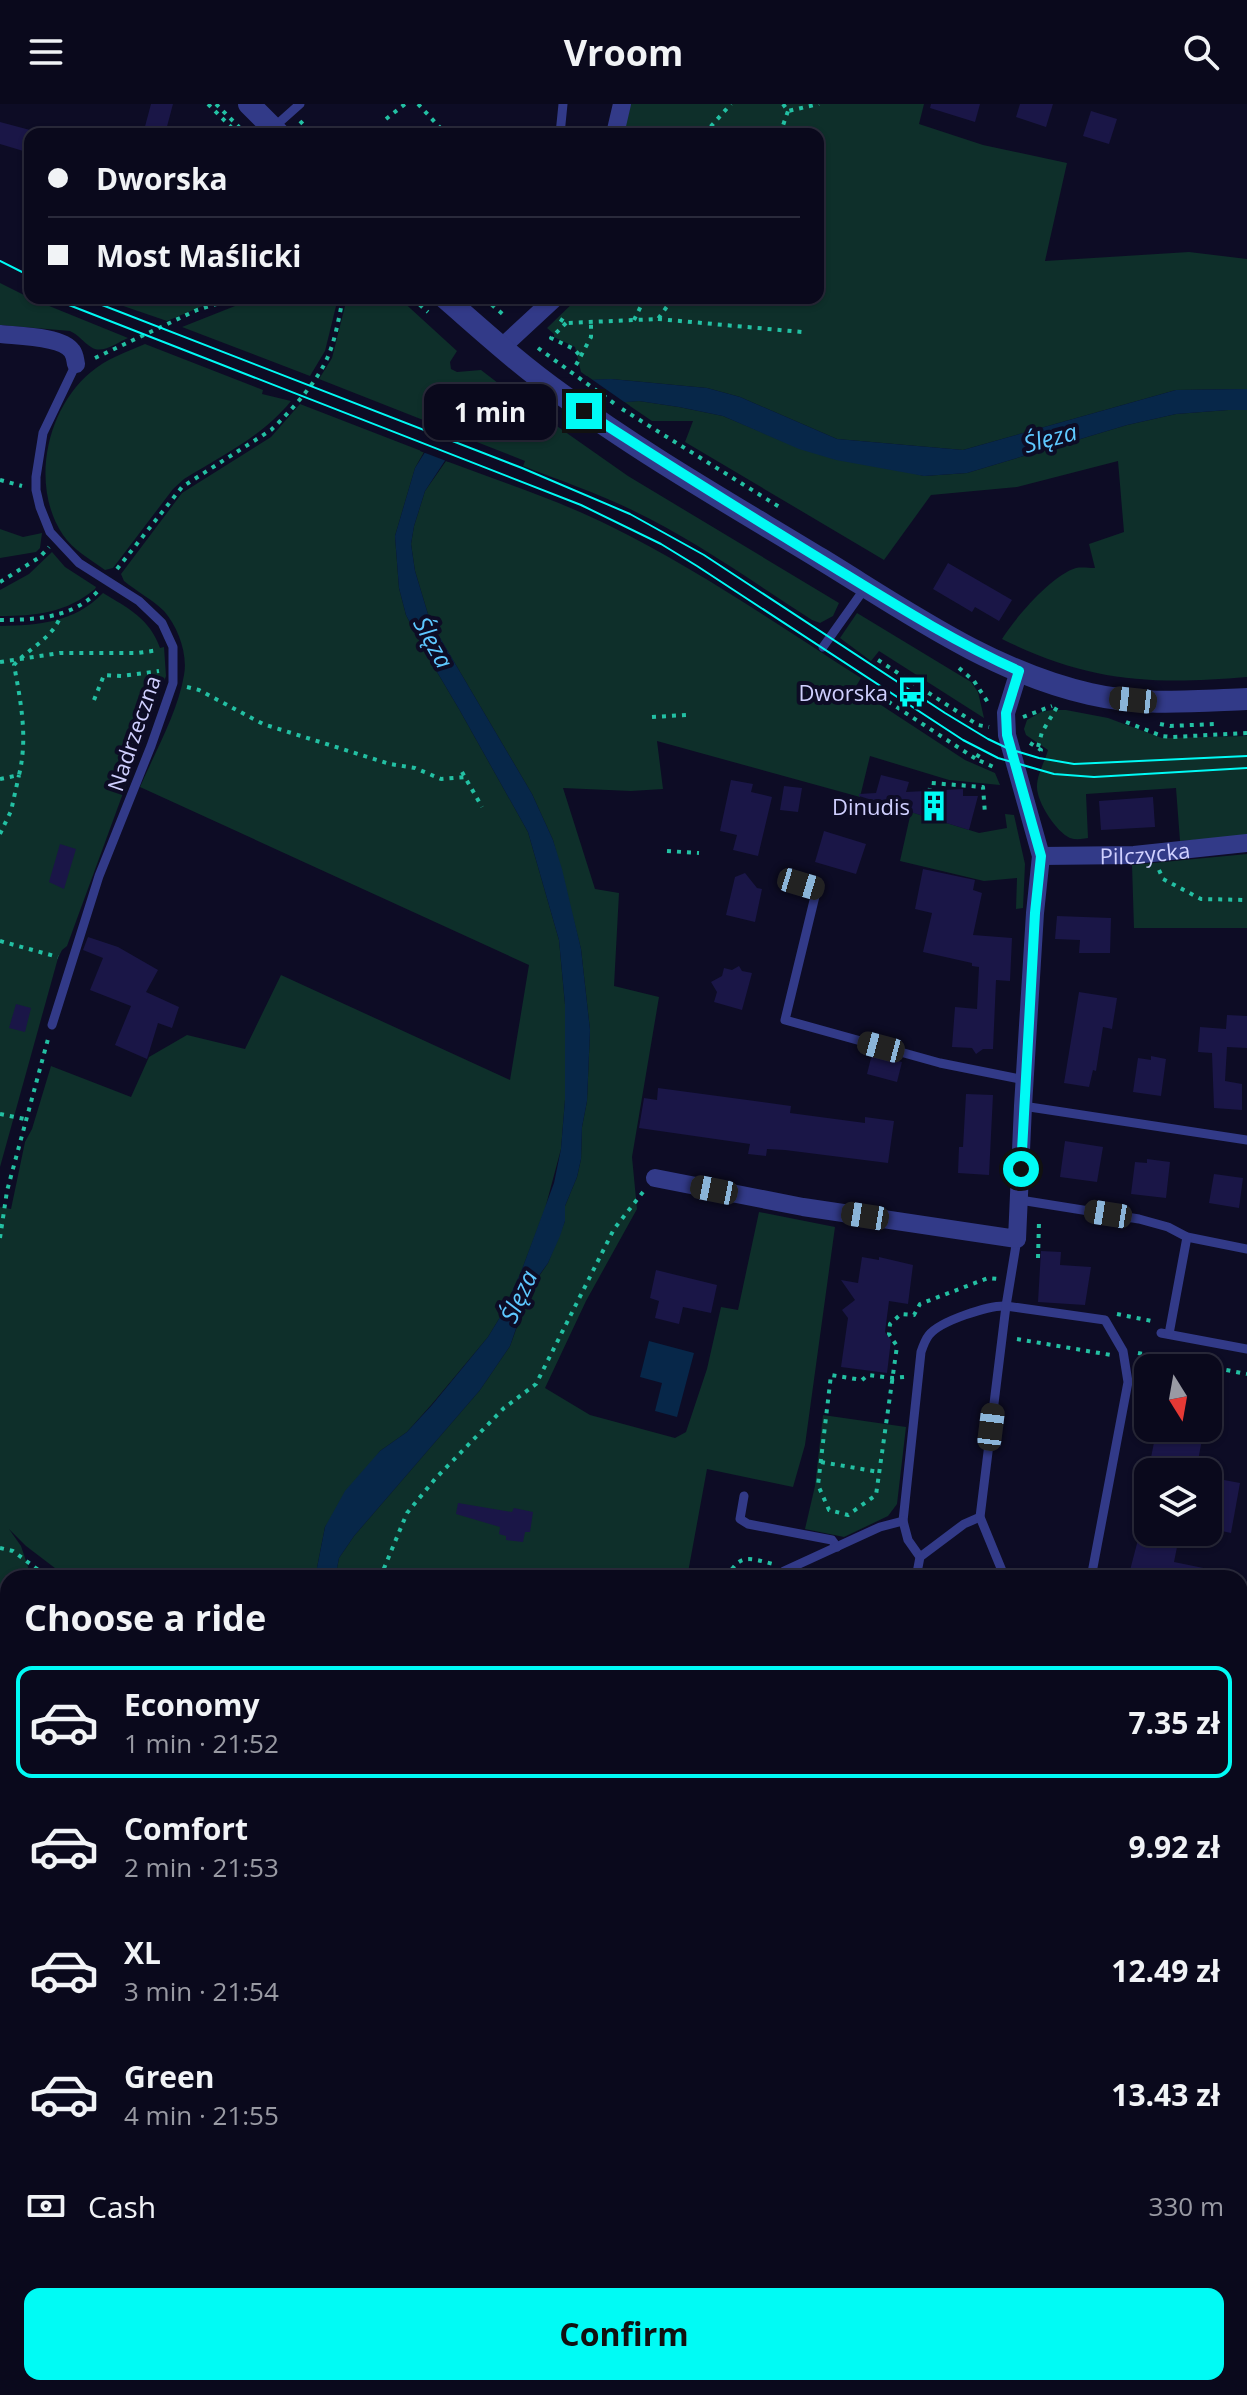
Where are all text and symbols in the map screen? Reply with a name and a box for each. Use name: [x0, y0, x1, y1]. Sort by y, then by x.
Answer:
text: Vroom: [564, 28, 683, 77]
icon: menu: [24, 30, 68, 74]
icon: search: [1179, 30, 1223, 74]
text: Dworska: [96, 158, 228, 199]
text: Most Maślicki: [96, 235, 301, 276]
callout: 1 min: [424, 383, 556, 439]
route end: [566, 393, 602, 429]
text: 1 min: [454, 394, 526, 430]
water label: Ślęza: [1019, 414, 1081, 460]
water label: Ślęza: [406, 610, 462, 674]
street label: Nadrzeczna: [99, 671, 167, 795]
bus stop icon: Dworska: [895, 675, 929, 709]
place label: Dworska: [798, 677, 888, 707]
car: [1108, 686, 1158, 714]
building icon: Dinudis: [917, 789, 951, 823]
place label: Dinudis: [832, 791, 910, 821]
street label: Pilczycka: [1100, 834, 1192, 870]
car: [775, 866, 827, 902]
car: [855, 1029, 907, 1065]
route start: [1003, 1151, 1039, 1187]
car: [688, 1174, 740, 1206]
car: [1082, 1198, 1134, 1230]
car: [839, 1200, 891, 1232]
water label: Ślęza: [492, 1264, 545, 1328]
north arrow: [1134, 1354, 1222, 1442]
map controls: [1134, 1354, 1222, 1546]
car: [976, 1402, 1006, 1452]
button: layers: [1134, 1458, 1222, 1546]
text: Choose a ride: [24, 1593, 266, 1642]
text: Economy: [124, 1684, 260, 1725]
icon: car: [28, 1686, 100, 1758]
text: 7.35 zł: [1128, 1702, 1220, 1743]
text: 1 min · 21:52: [124, 1725, 279, 1761]
text: Comfort: [124, 1808, 248, 1849]
icon: car: [28, 1810, 100, 1882]
text: 9.92 zł: [1128, 1826, 1220, 1867]
text: 2 min · 21:53: [124, 1849, 279, 1885]
text: XL: [124, 1932, 161, 1973]
icon: car: [28, 1934, 100, 2006]
text: 12.49 zł: [1111, 1950, 1220, 1991]
text: 3 min · 21:54: [124, 1973, 279, 2009]
text: Green: [124, 2056, 215, 2097]
icon: car: [28, 2058, 100, 2130]
text: 13.43 zł: [1111, 2074, 1220, 2115]
text: 4 min · 21:55: [124, 2097, 279, 2133]
icon: cash: [24, 2184, 68, 2228]
text: Cash: [88, 2186, 156, 2227]
text: 330 m: [1149, 2188, 1224, 2224]
button: Confirm: [24, 2288, 1224, 2380]

